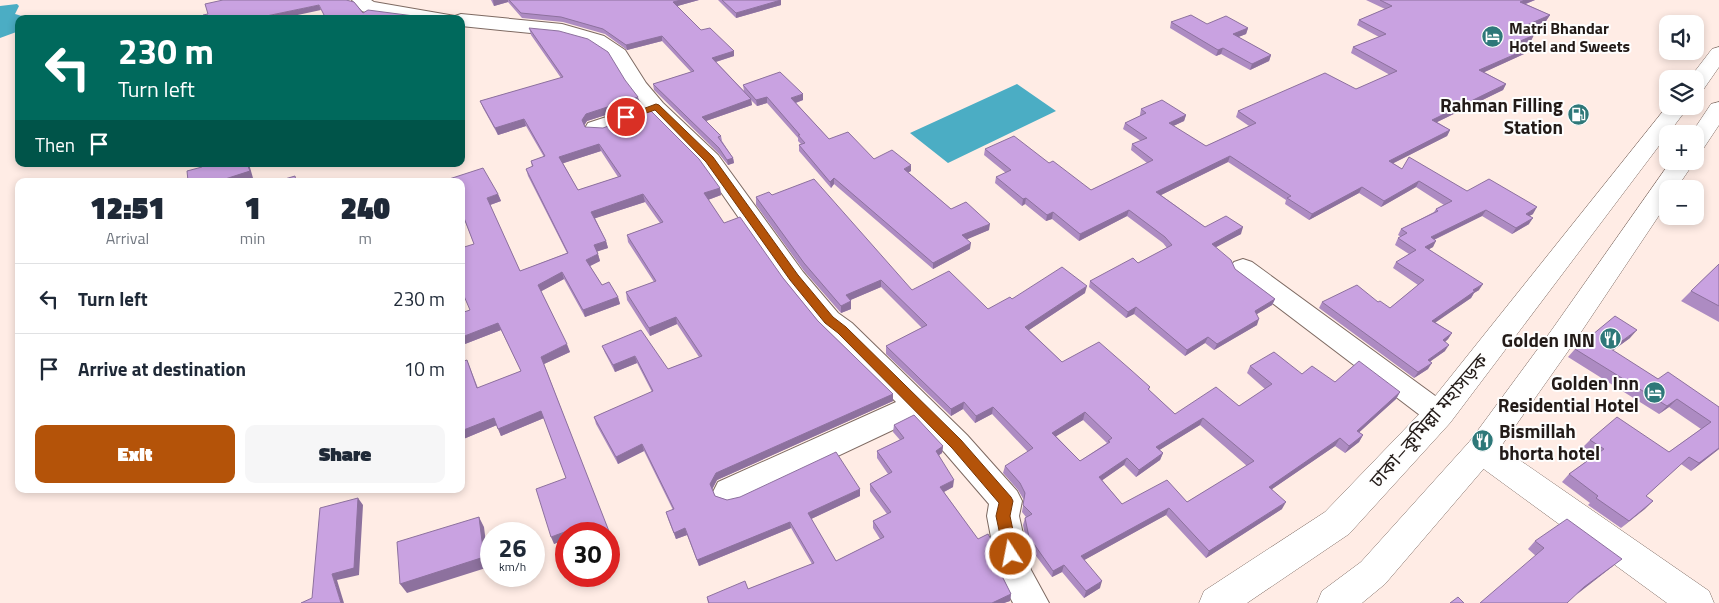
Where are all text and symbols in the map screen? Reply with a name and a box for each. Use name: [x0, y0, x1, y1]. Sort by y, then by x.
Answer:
map controls: [1659, 15, 1704, 225]
button: sound: [1659, 15, 1704, 60]
place label: Matri Bhandar Hotel and Sweets: [1509, 16, 1630, 58]
text: 230 m: [118, 24, 214, 78]
hotel icon: Matri Bhandar Hotel and Sweets: [1481, 25, 1505, 49]
icon: left: [35, 35, 100, 100]
button: layers: [1659, 70, 1704, 115]
text: Turn left: [118, 72, 195, 106]
place label: Rahman Filling Station: [1440, 90, 1563, 141]
pin: [605, 96, 647, 138]
icon: arrive: [612, 103, 640, 131]
fuel station icon: Rahman Filling Station: [1567, 103, 1591, 127]
button: +: [1659, 125, 1704, 170]
text: Then: [35, 130, 75, 159]
icon: arrive: [85, 130, 113, 158]
button: −: [1659, 180, 1704, 225]
text: 12:51: [90, 185, 165, 231]
text: 1: [244, 185, 261, 231]
text: 240: [340, 185, 390, 231]
text: Arrival: [106, 226, 149, 250]
text: min: [240, 226, 265, 250]
text: m: [358, 226, 372, 250]
text: Turn left: [78, 284, 148, 313]
text: 230 m: [393, 284, 445, 313]
icon: left: [35, 285, 63, 313]
place label: Golden INN: [1502, 325, 1595, 354]
restaurant icon: Golden INN: [1599, 327, 1623, 351]
street label: ঢাকা–কুমিল্লা মহাসড়ক: [1361, 346, 1495, 494]
text: Arrive at destination: [78, 354, 246, 383]
text: 10 m: [404, 354, 445, 383]
icon: arrive: [35, 355, 63, 383]
place label: Golden Inn Residential Hotel: [1498, 368, 1639, 419]
hotel icon: Golden Inn Residential Hotel: [1643, 381, 1667, 405]
place label: Bismillah bhorta hotel: [1499, 416, 1600, 467]
button: Exit: [35, 425, 235, 483]
button: Share: [245, 425, 445, 483]
restaurant icon: Bismillah bhorta hotel: [1471, 429, 1495, 453]
speed limit sign: 30: [555, 522, 620, 587]
position arrow: [984, 527, 1036, 579]
text: 26: [498, 529, 527, 567]
text: km/h: [499, 557, 526, 576]

